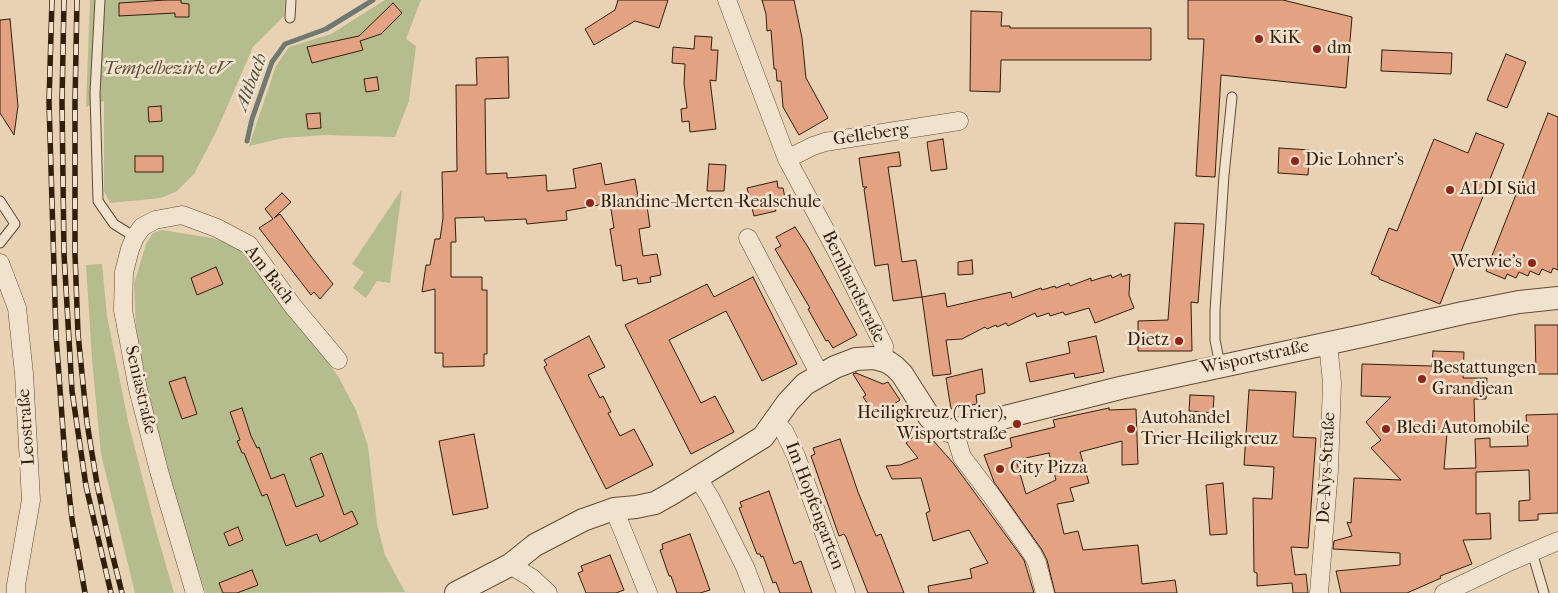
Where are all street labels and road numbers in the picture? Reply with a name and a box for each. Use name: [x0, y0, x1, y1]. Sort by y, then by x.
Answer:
street label: Gelleberg: [832, 119, 910, 151]
street label: Bernhardstraße: [817, 227, 889, 347]
street label: Am Bach: [239, 241, 299, 309]
street label: Wisportstraße: [1199, 336, 1311, 380]
street label: Seniastraße: [119, 344, 161, 436]
street label: Leostraße: [14, 388, 40, 466]
street label: De-Nys-Straße: [1313, 412, 1341, 524]
street label: Im Hopfengarten: [780, 439, 848, 573]

